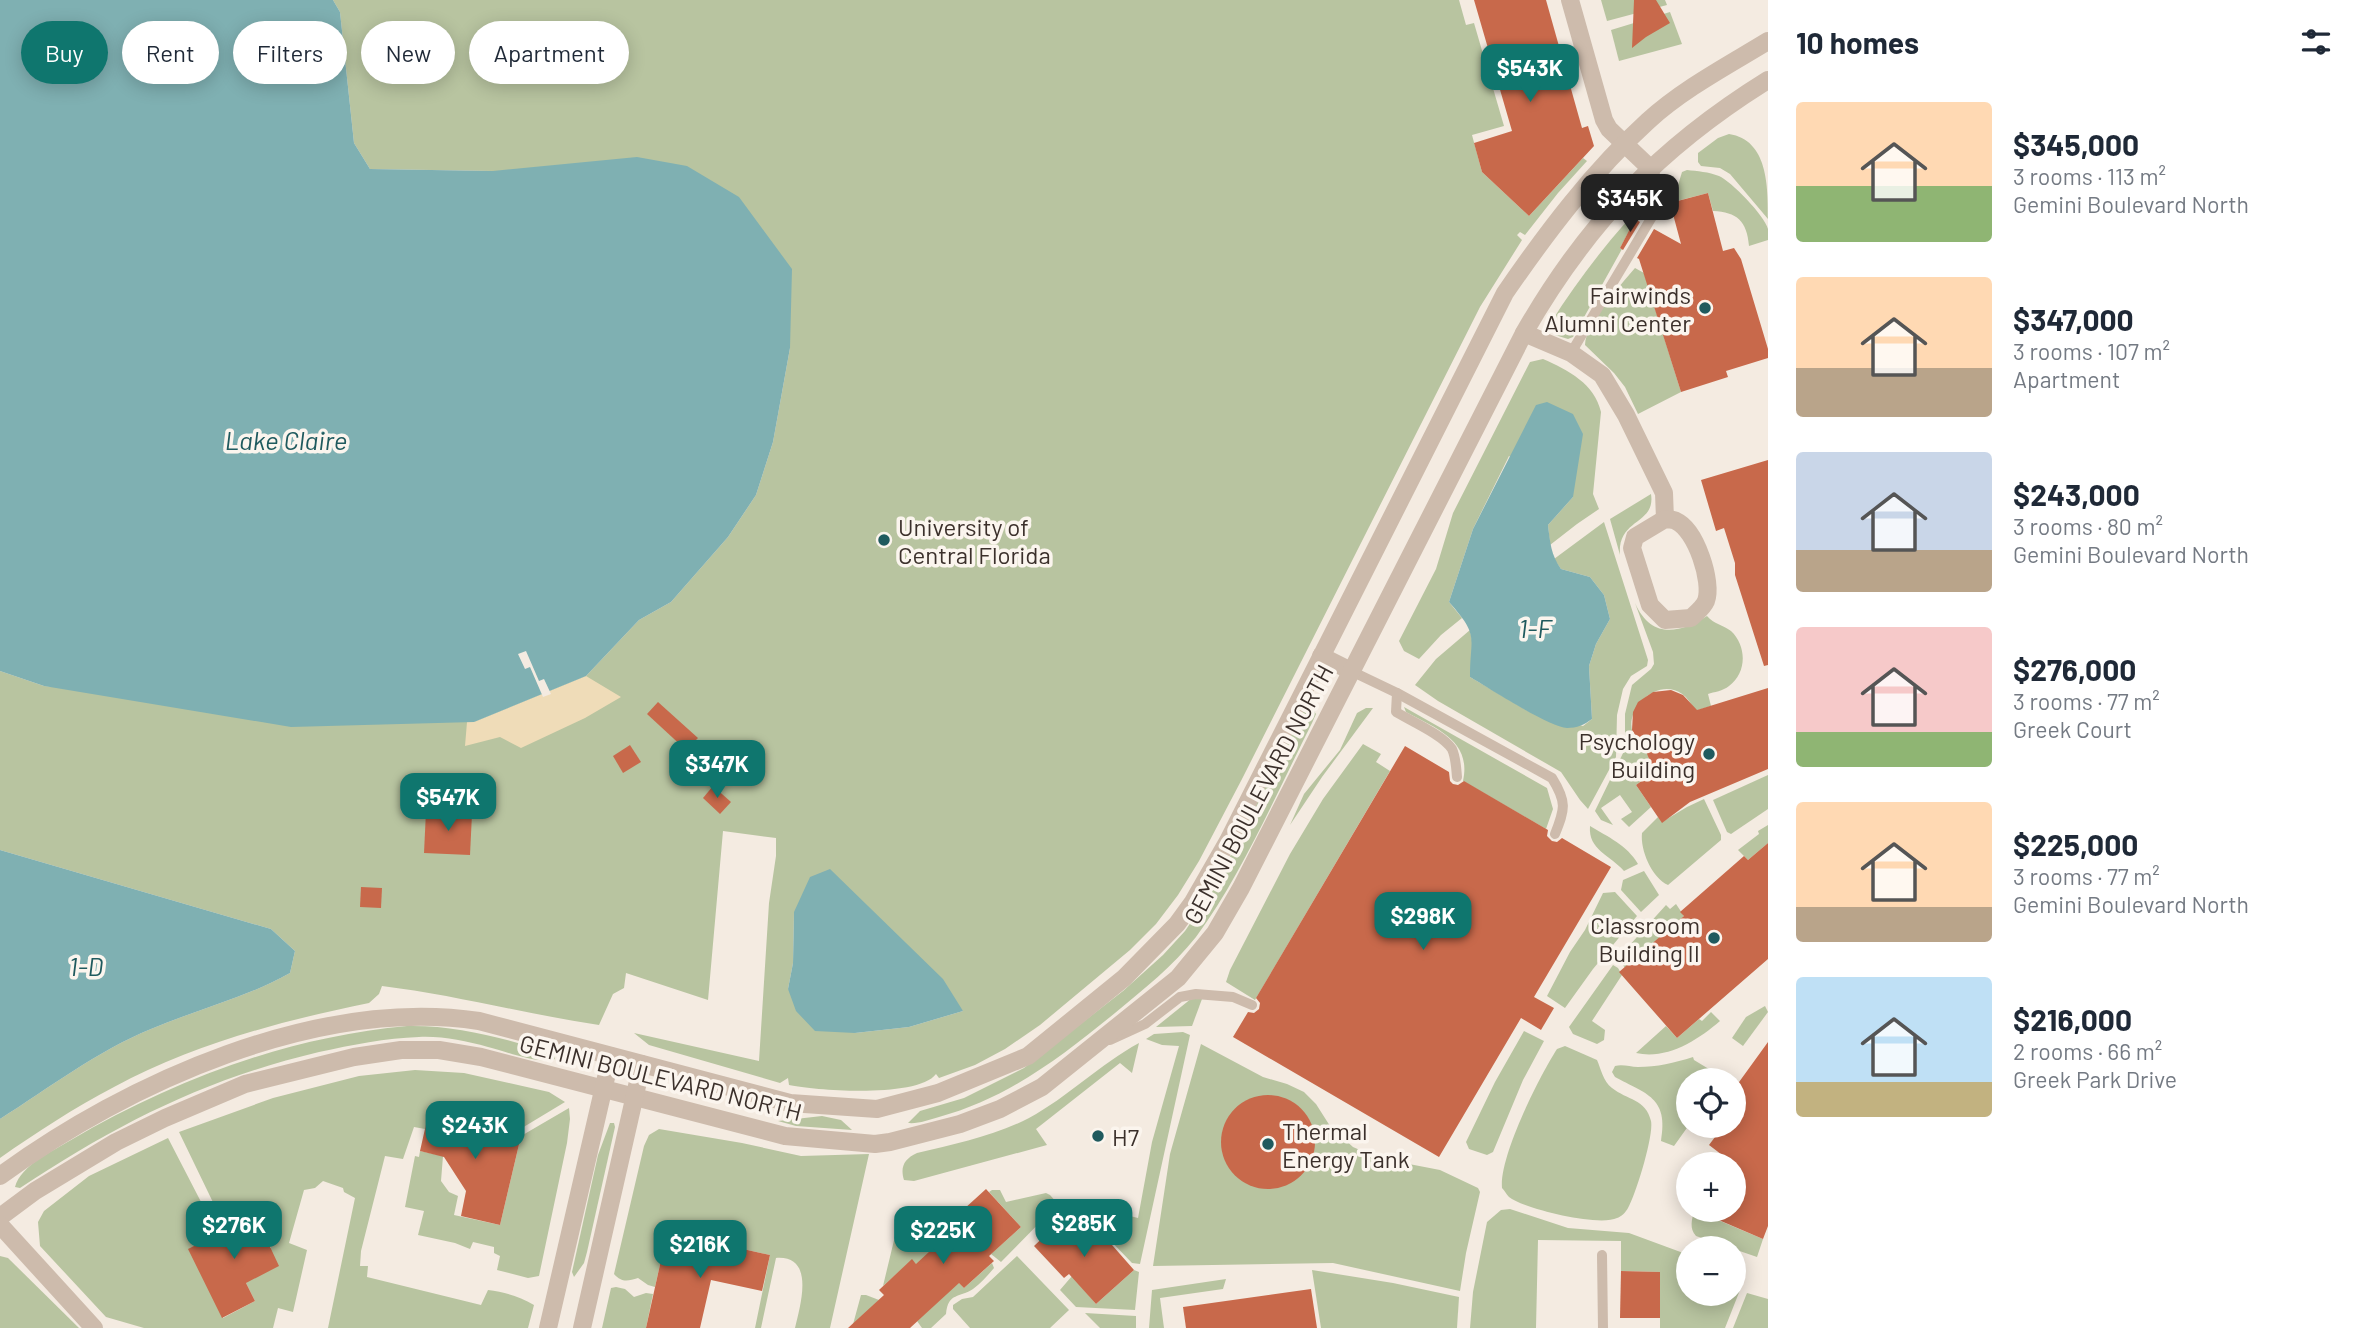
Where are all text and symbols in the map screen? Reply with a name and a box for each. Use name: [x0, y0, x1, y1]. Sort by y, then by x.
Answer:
chip: Buy: [21, 21, 108, 84]
chip: Rent: [122, 21, 219, 84]
chip: Filters: [233, 21, 347, 84]
chip: New: [361, 21, 455, 84]
chip: Apartment: [469, 21, 629, 84]
icon: filters: [2297, 23, 2335, 61]
text: 10 homes: [1796, 24, 1919, 60]
pin: $543K: [1481, 44, 1579, 104]
text: $543K: [1497, 53, 1563, 81]
text: $345,000: [2013, 126, 2139, 162]
icon: home: [1852, 130, 1936, 214]
text: 3 rooms · 113 m²: [2013, 162, 2166, 190]
pin: $345K: [1581, 174, 1679, 234]
text: $345K: [1597, 183, 1663, 211]
text: Gemini Boulevard North: [2013, 190, 2249, 218]
place label: Fairwinds Alumni Center: [1544, 280, 1691, 337]
marker: Fairwinds Alumni Center: [1697, 300, 1713, 316]
text: $347,000: [2013, 301, 2134, 337]
icon: home: [1852, 305, 1936, 389]
text: 3 rooms · 107 m²: [2013, 337, 2170, 365]
text: Apartment: [2013, 365, 2120, 393]
water label: Lake Claire: [225, 424, 347, 455]
text: $243,000: [2013, 476, 2140, 512]
icon: home: [1852, 480, 1936, 564]
place label: University of Central Florida: [898, 512, 1051, 569]
text: 3 rooms · 80 m²: [2013, 512, 2163, 540]
marker: University of Central Florida: [876, 532, 892, 548]
text: Gemini Boulevard North: [2013, 540, 2249, 568]
water label: 1-F: [1518, 612, 1553, 643]
text: $276,000: [2013, 651, 2136, 687]
icon: home: [1852, 655, 1936, 739]
street label: GEMINI BOULEVARD NORTH: [1177, 659, 1339, 929]
text: 3 rooms · 77 m²: [2013, 687, 2160, 715]
text: Greek Court: [2013, 715, 2132, 743]
place label: Psychology Building: [1579, 726, 1695, 783]
pin: $347K: [668, 740, 766, 800]
marker: Psychology Building: [1701, 746, 1717, 762]
text: $347K: [685, 749, 749, 777]
pin: $547K: [399, 774, 497, 833]
text: $547K: [416, 782, 480, 810]
text: $225,000: [2013, 826, 2138, 862]
icon: home: [1852, 830, 1936, 914]
text: 3 rooms · 77 m²: [2013, 862, 2160, 890]
text: Gemini Boulevard North: [2013, 890, 2249, 918]
pin: $298K: [1374, 892, 1472, 952]
text: $298K: [1390, 901, 1456, 929]
place label: Classroom Building II: [1590, 910, 1700, 967]
marker: Classroom Building II: [1706, 930, 1722, 946]
water label: 1-D: [69, 950, 104, 981]
text: $216,000: [2013, 1001, 2132, 1037]
icon: home: [1852, 1005, 1936, 1089]
street label: GEMINI BOULEVARD NORTH: [517, 1028, 805, 1126]
text: 2 rooms · 66 m²: [2013, 1037, 2162, 1065]
text: Greek Park Drive: [2013, 1065, 2177, 1093]
map controls: [1676, 1068, 1746, 1306]
button: locate: [1676, 1068, 1746, 1138]
pin: $243K: [426, 1102, 524, 1161]
text: $243K: [442, 1110, 508, 1138]
place label: Thermal Energy Tank: [1282, 1116, 1410, 1173]
place label: H7: [1112, 1122, 1139, 1151]
marker: H7: [1090, 1128, 1106, 1144]
marker: Thermal Energy Tank: [1260, 1136, 1276, 1152]
button: +: [1676, 1152, 1746, 1222]
pin: $285K: [1035, 1200, 1133, 1259]
pin: $276K: [185, 1202, 283, 1261]
pin: $225K: [894, 1206, 992, 1266]
text: $285K: [1051, 1208, 1117, 1236]
text: $276K: [202, 1210, 266, 1238]
text: $225K: [910, 1215, 976, 1243]
pin: $216K: [651, 1220, 749, 1280]
text: $216K: [670, 1229, 730, 1257]
button: −: [1676, 1236, 1746, 1306]

